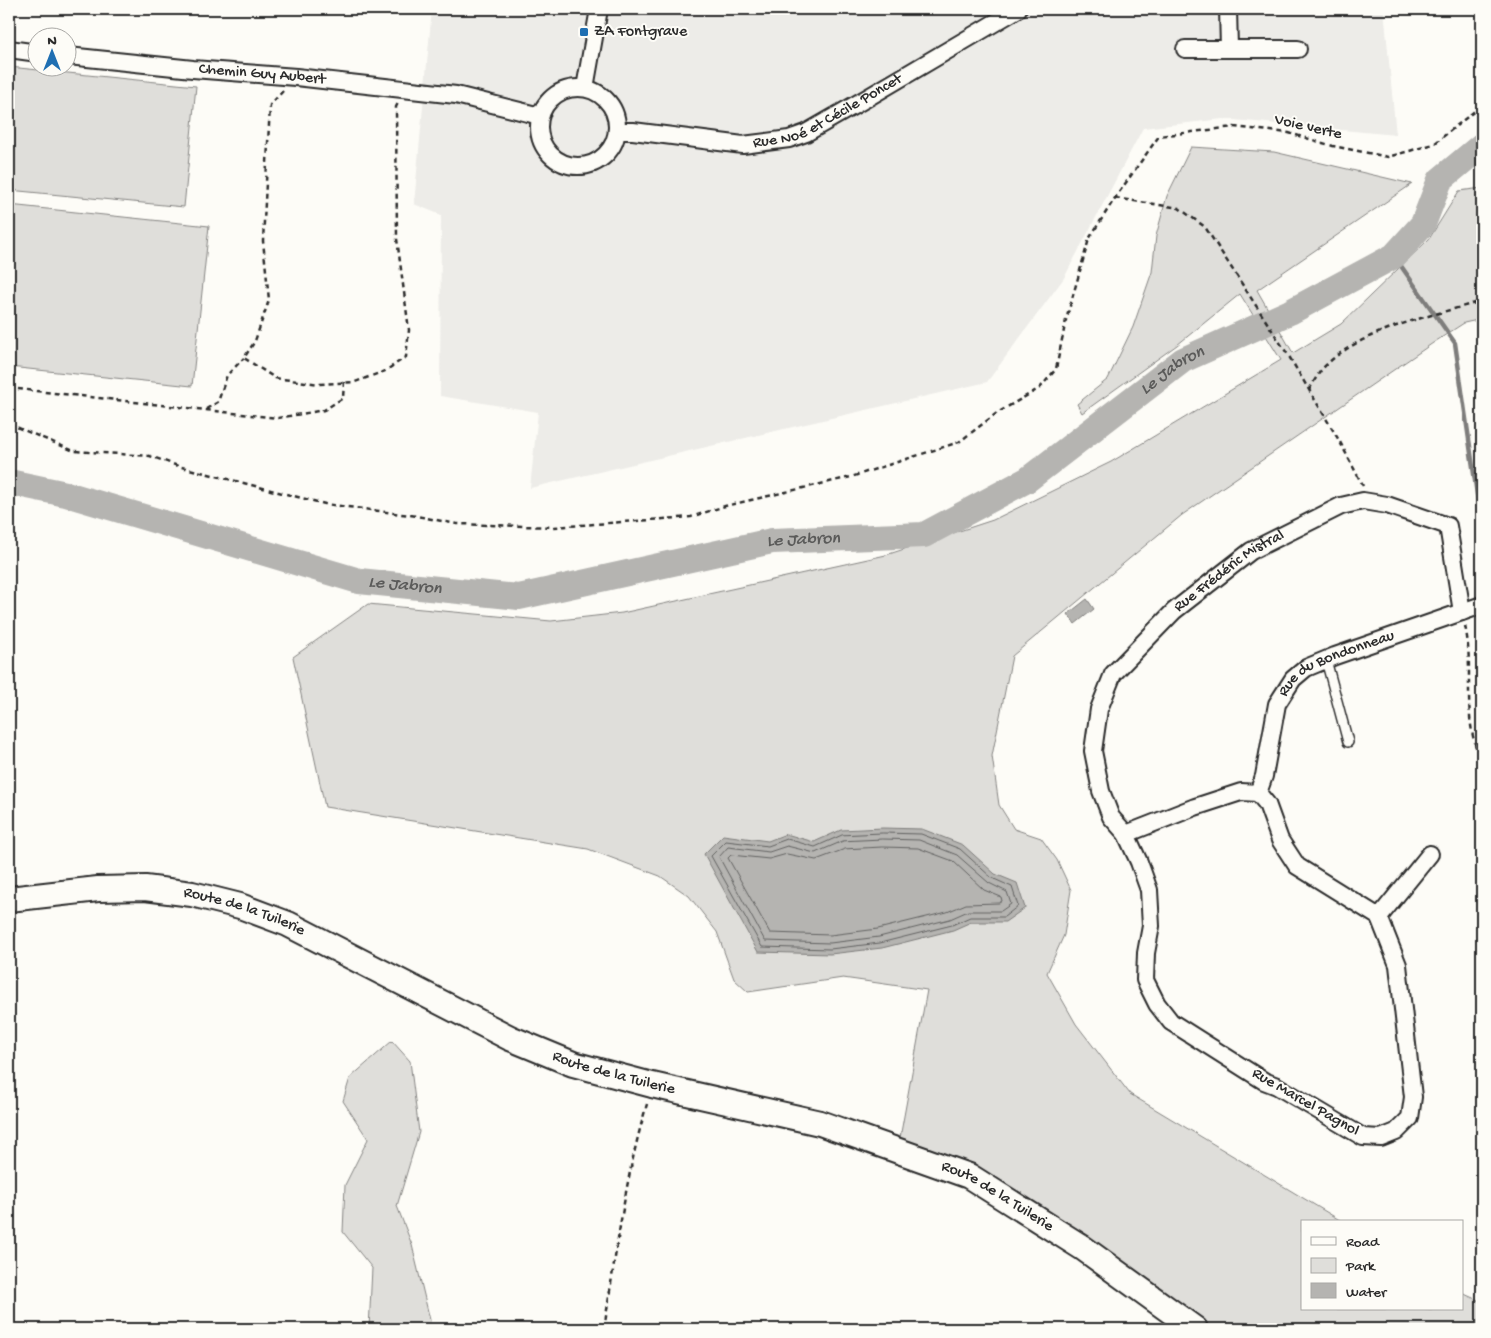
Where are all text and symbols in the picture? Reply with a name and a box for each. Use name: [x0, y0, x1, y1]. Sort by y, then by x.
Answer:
place label: ZA Fontgrave: [594, 23, 688, 42]
marker: ZA Fontgrave: [578, 26, 590, 38]
north arrow: [28, 28, 78, 78]
text: N: [47, 33, 57, 50]
street label: Chemin Guy Aubert: [198, 60, 328, 90]
street label: Rue Noé et Cécile Poncet: [752, 69, 907, 153]
street label: Voie verte: [1272, 111, 1344, 145]
water label: Le Jabron: [1136, 341, 1208, 400]
street label: Rue Frédéric Mistral: [1170, 526, 1288, 617]
water label: Le Jabron: [764, 528, 841, 552]
water label: Le Jabron: [367, 571, 443, 600]
street label: Rue du Bondonneau: [1274, 626, 1398, 701]
street label: Route de la Tuilerie: [183, 884, 309, 941]
street label: Route de la Tuilerie: [549, 1047, 677, 1100]
street label: Rue Marcel Pagnol: [1248, 1065, 1362, 1141]
street label: Route de la Tuilerie: [939, 1157, 1057, 1237]
legend: [1301, 1220, 1464, 1310]
text: Road: [1346, 1234, 1380, 1252]
text: Park: [1345, 1258, 1376, 1276]
text: Water: [1346, 1284, 1388, 1302]

